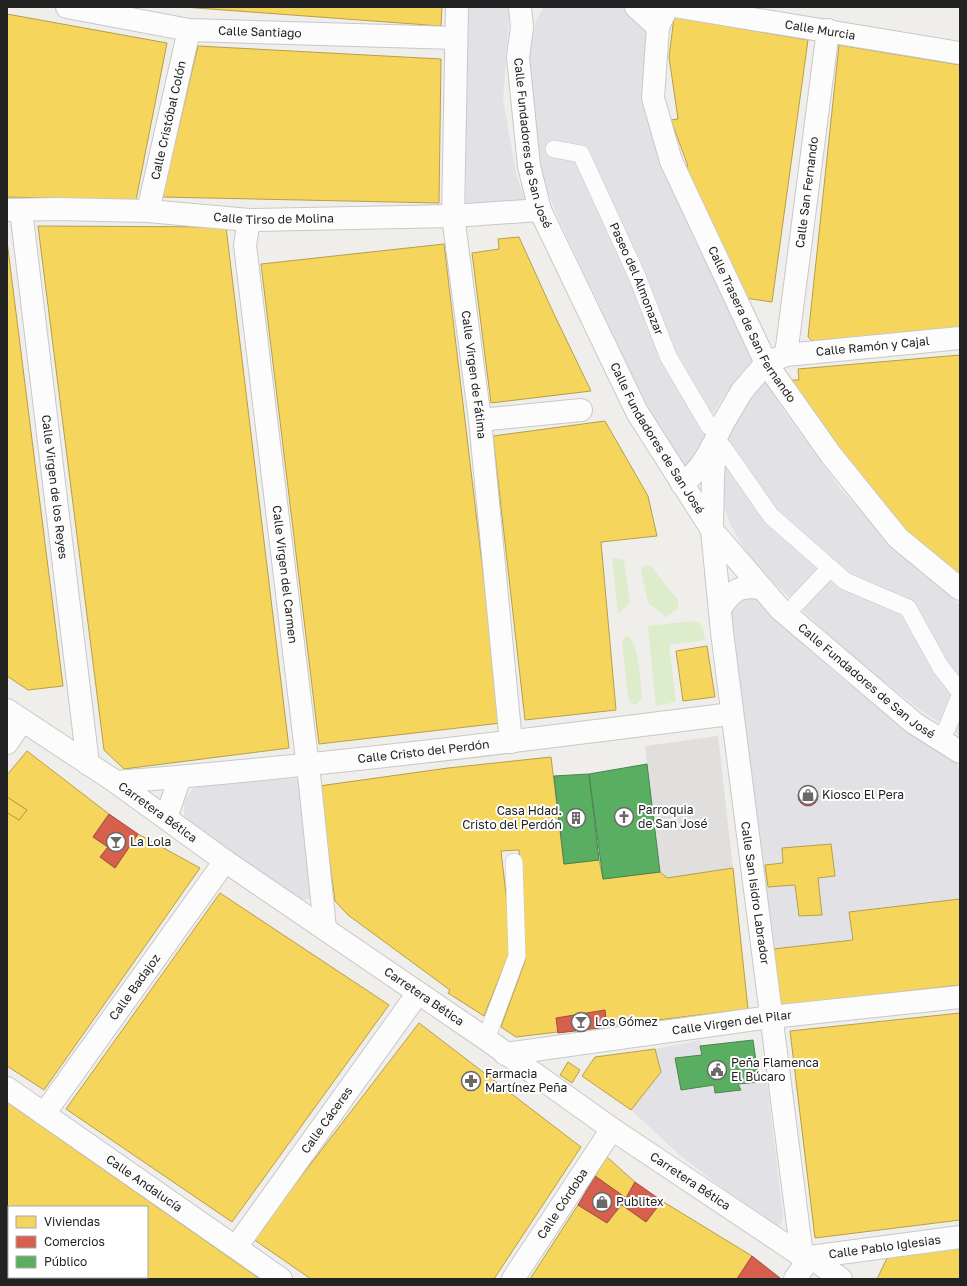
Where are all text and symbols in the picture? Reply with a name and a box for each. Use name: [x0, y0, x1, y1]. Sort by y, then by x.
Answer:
street label: Calle Murcia: [784, 16, 857, 43]
street label: Calle Santiago: [218, 23, 302, 40]
street label: Calle Fundadores de San José: [511, 57, 556, 231]
street label: Calle Cristóbal Colón: [147, 59, 189, 181]
street label: Calle San Fernando: [792, 136, 821, 249]
street label: Calle Tirso de Molina: [213, 209, 334, 227]
street label: Paseo del Almonazar: [606, 220, 667, 337]
street label: Calle Trasera de San Fernando: [705, 243, 799, 405]
street label: Calle Virgen de Fátima: [459, 309, 490, 440]
street label: Calle Ramón y Cajal: [815, 333, 930, 359]
street label: Calle Fundadores de San José: [607, 360, 708, 517]
street label: Calle Virgen de los Reyes: [39, 414, 71, 560]
street label: Calle Virgen del Carmen: [269, 504, 301, 644]
street label: Calle Fundadores de San José: [795, 620, 938, 741]
street label: Calle Cristo del Perdón: [357, 736, 490, 766]
street label: Carretera Bética: [116, 778, 200, 845]
shop icon: Kiosco El Pera: [797, 784, 819, 806]
place label: Kiosco El Pera: [822, 787, 904, 802]
place label: Parroquia de San José: [638, 802, 707, 831]
place label: Casa Hdad. Cristo del Perdón: [462, 803, 562, 832]
church icon: Parroquia de San José: [613, 806, 635, 828]
building icon: Casa Hdad. Cristo del Perdón: [565, 807, 587, 829]
street label: Calle San Isidro Labrador: [738, 820, 773, 966]
bar icon: La Lola: [105, 831, 127, 853]
place label: La Lola: [130, 834, 171, 849]
street label: Calle Badajoz: [106, 951, 163, 1023]
street label: Carretera Bética: [381, 964, 467, 1029]
street label: Calle Virgen del Pilar: [671, 1007, 793, 1038]
bar icon: Los Gómez: [570, 1011, 592, 1033]
place label: Los Gómez: [595, 1014, 658, 1029]
place label: Peña Flamenca El Búcaro: [731, 1055, 819, 1084]
public building icon: Peña Flamenca El Búcaro: [706, 1059, 728, 1081]
place label: Farmacia Martínez Peña: [485, 1066, 567, 1095]
pharmacy icon: Farmacia Martínez Peña: [460, 1070, 482, 1092]
street label: Calle Cáceres: [297, 1083, 356, 1156]
street label: Carretera Bética: [647, 1149, 734, 1213]
street label: Calle Andalucía: [103, 1151, 185, 1215]
street label: Calle Córdoba: [534, 1166, 591, 1242]
shop icon: Publitex: [591, 1191, 613, 1213]
place label: Publitex: [616, 1194, 664, 1209]
legend: [8, 1206, 148, 1278]
text: Viviendas: [44, 1214, 100, 1229]
street label: Calle Pablo Iglesias: [828, 1232, 942, 1261]
text: Comercios: [44, 1234, 105, 1249]
text: Público: [44, 1254, 87, 1269]

